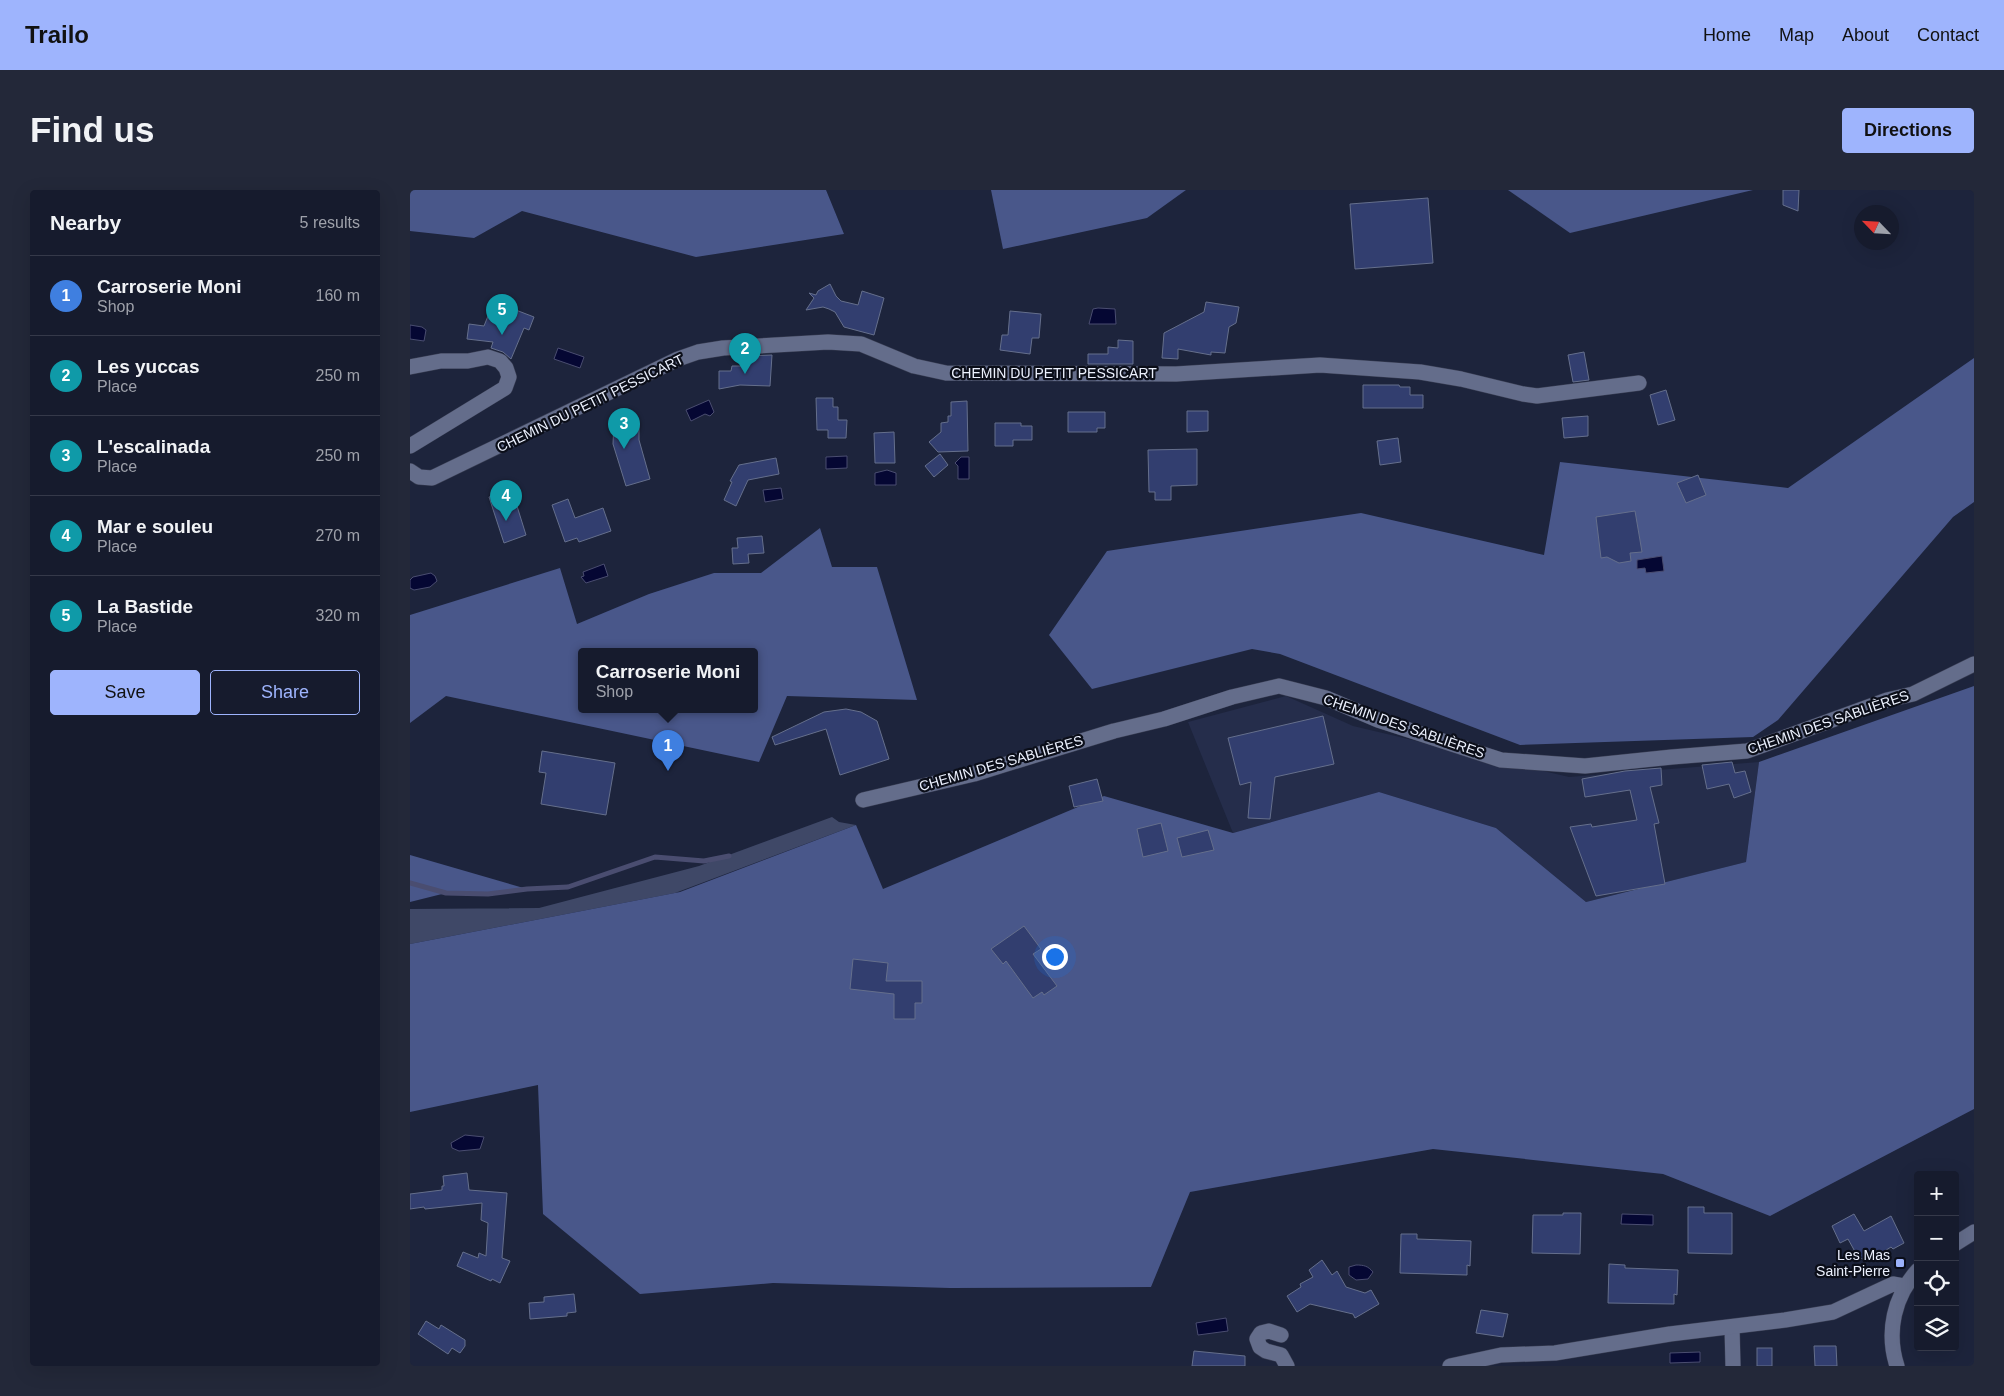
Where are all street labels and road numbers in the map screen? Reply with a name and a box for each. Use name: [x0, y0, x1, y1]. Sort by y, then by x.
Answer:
street label: CHEMIN DU PETIT PESSICART: [494, 351, 686, 455]
street label: CHEMIN DU PETIT PESSICART: [951, 365, 1157, 381]
street label: CHEMIN DES SABLIÈRES: [1745, 687, 1911, 757]
street label: CHEMIN DES SABLIÈRES: [1321, 691, 1487, 761]
street label: CHEMIN DES SABLIÈRES: [917, 732, 1085, 794]

